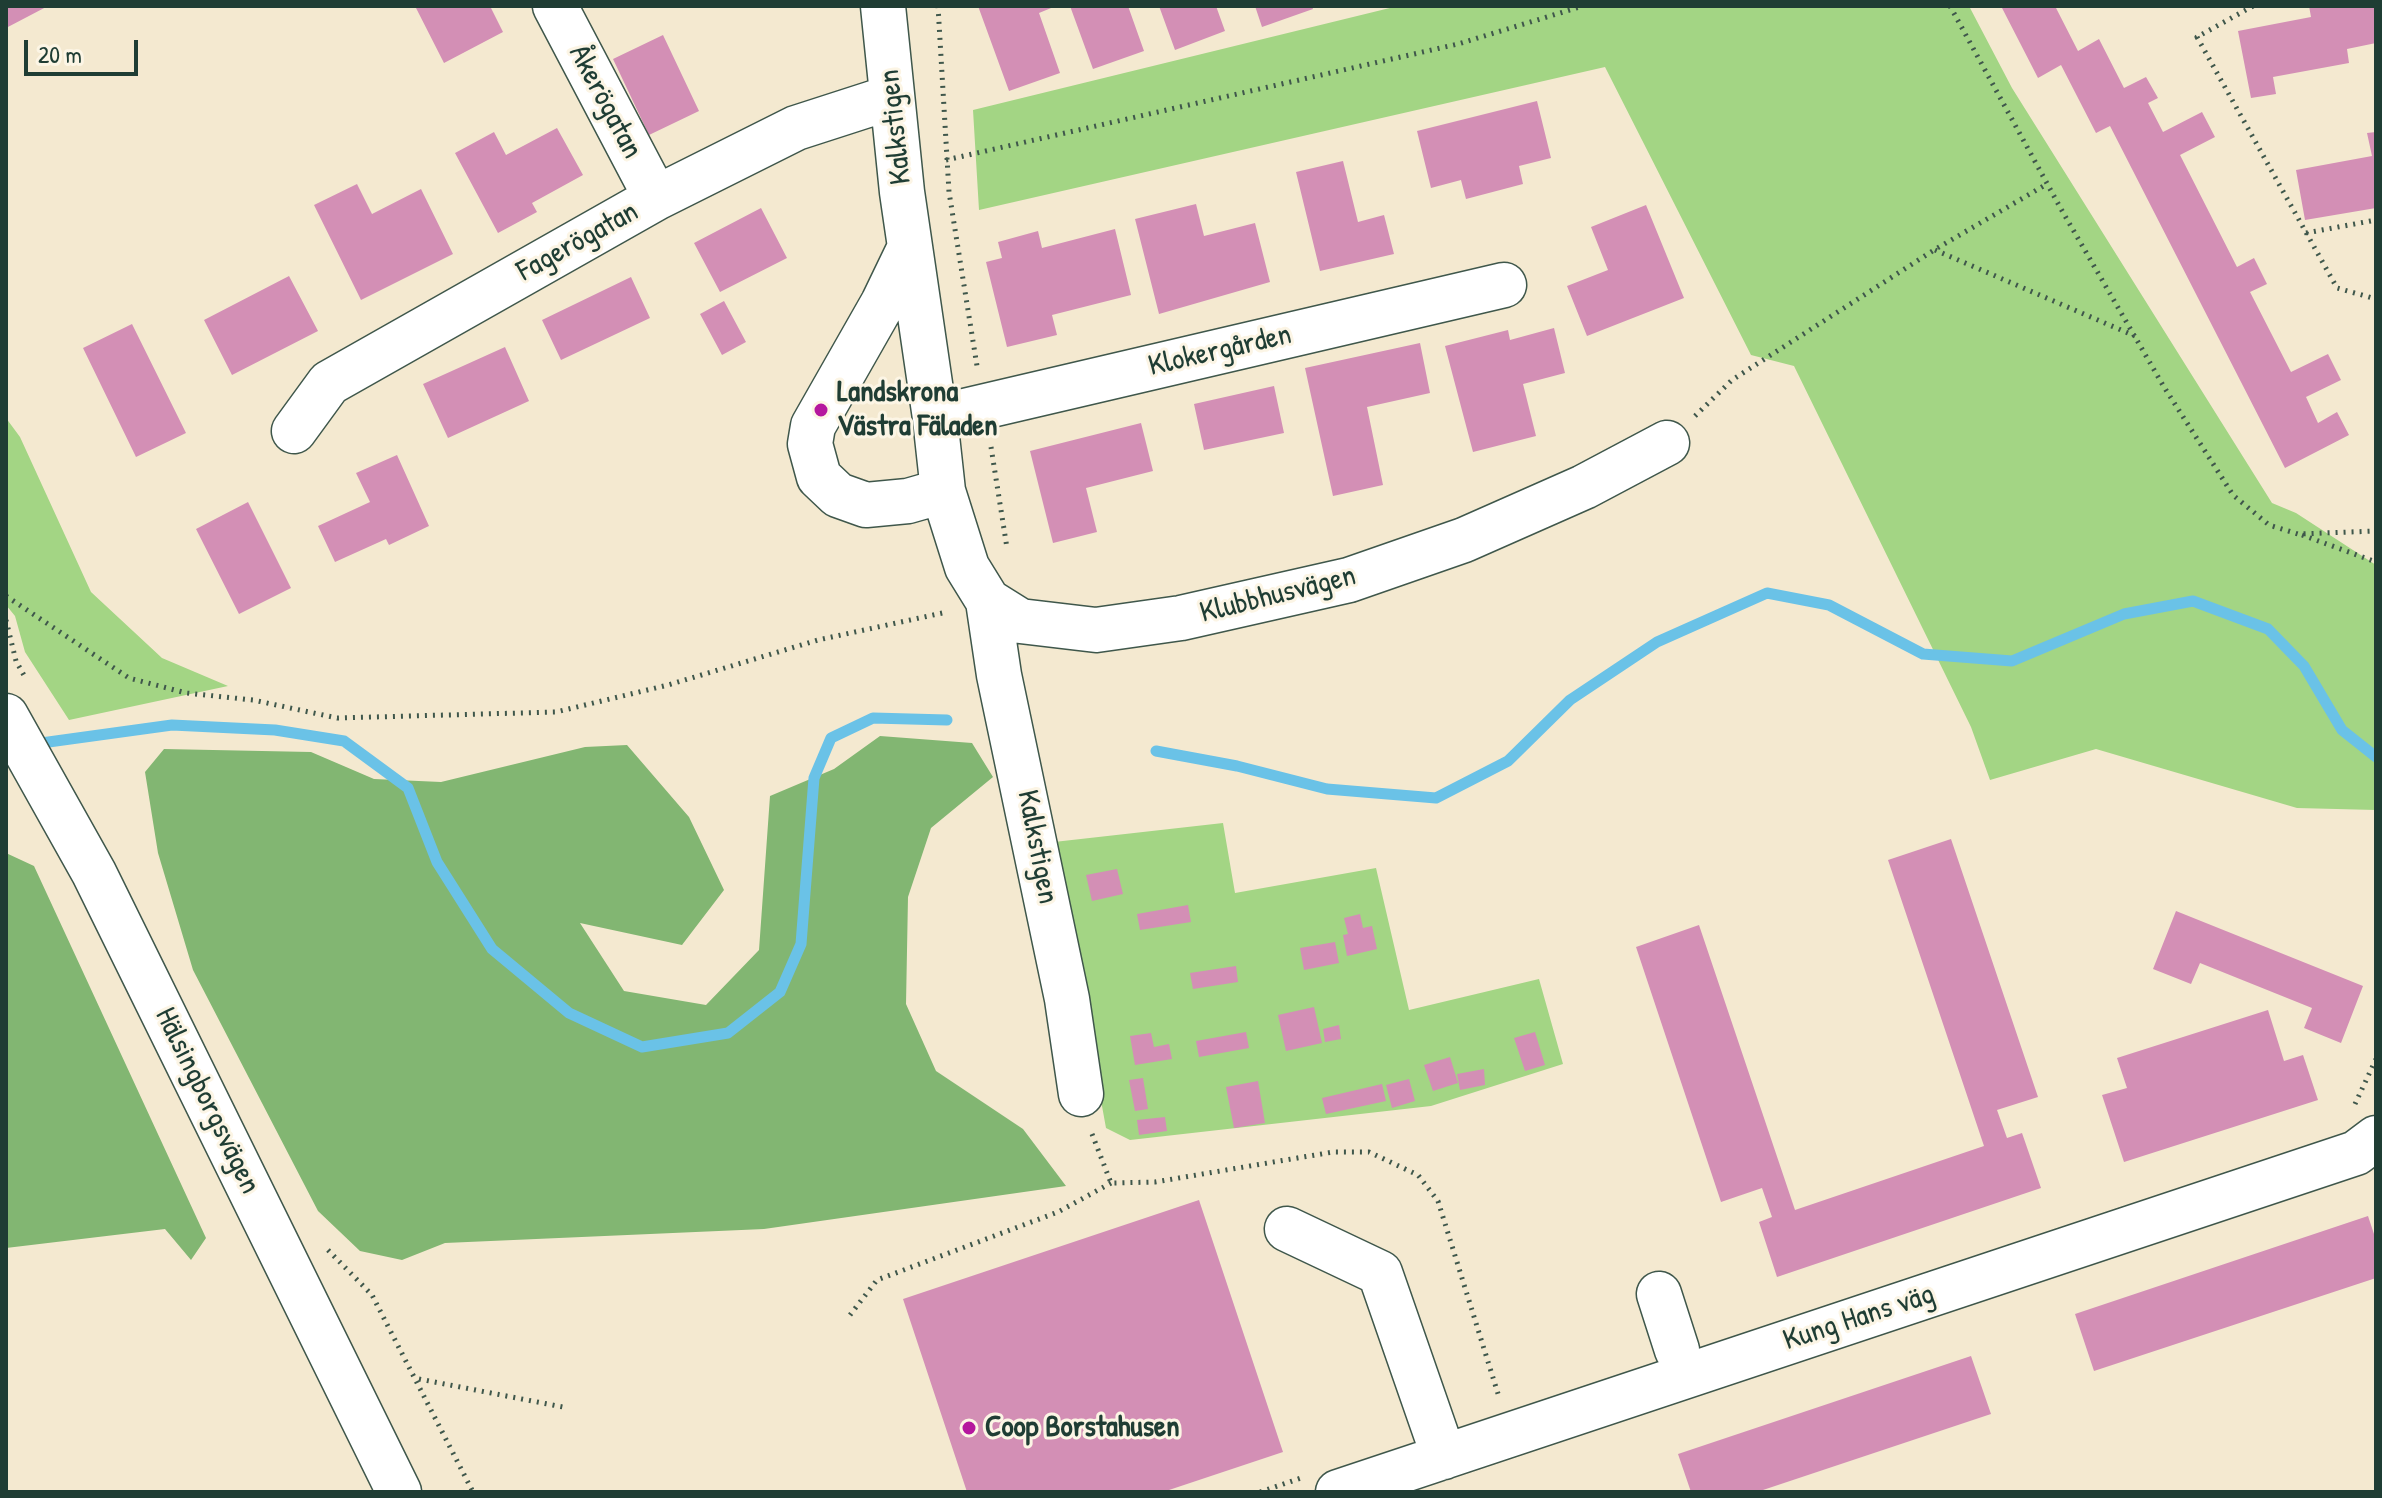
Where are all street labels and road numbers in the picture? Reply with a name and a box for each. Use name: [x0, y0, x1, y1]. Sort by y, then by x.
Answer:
street label: Åkerögatan: [560, 39, 650, 165]
street label: Kalkstigen: [872, 68, 920, 186]
street label: Fagerögatan: [511, 194, 645, 290]
street label: Klokergården: [1145, 317, 1295, 385]
street label: Klubbhusvägen: [1196, 558, 1360, 632]
street label: Kalkstigen: [1008, 787, 1066, 907]
street label: Hälsingborgsvägen: [146, 1002, 268, 1200]
street label: Kung Hans väg: [1779, 1277, 1939, 1359]

